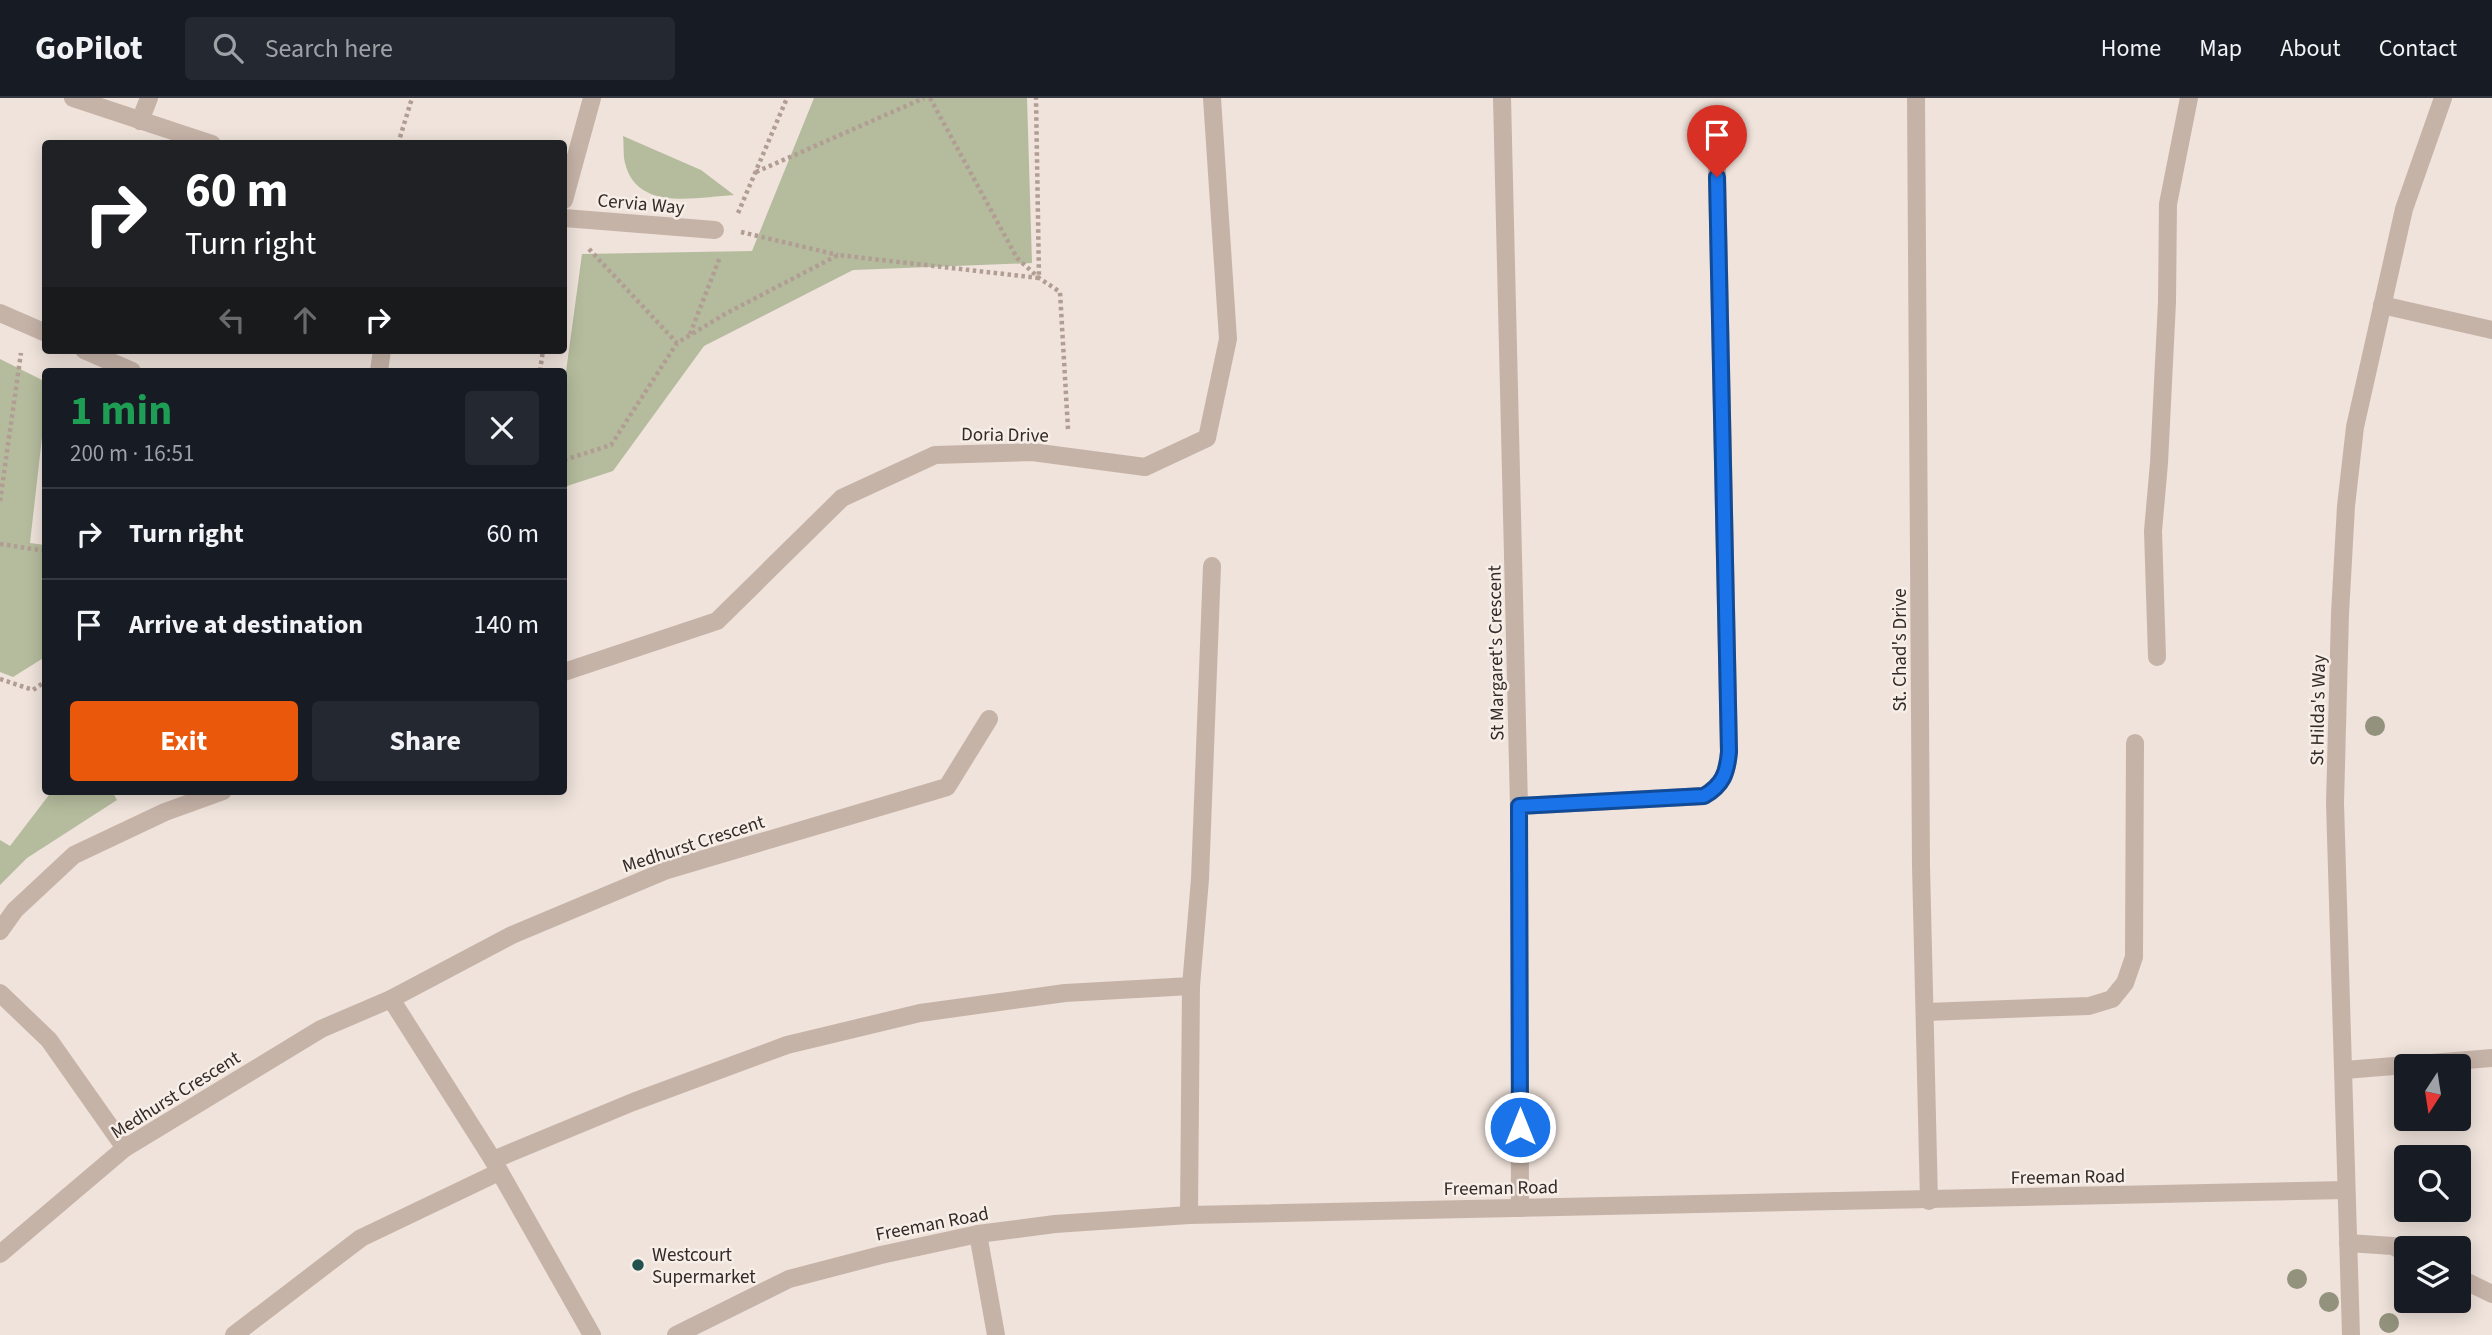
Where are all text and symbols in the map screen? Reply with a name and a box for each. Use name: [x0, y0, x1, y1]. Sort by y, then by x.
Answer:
search box: [185, 17, 675, 80]
text: GoPilot: [35, 25, 143, 72]
icon: search: [209, 29, 247, 67]
text: Search here: [265, 30, 393, 67]
text: Home: [2101, 31, 2161, 66]
text: Map: [2199, 31, 2242, 66]
text: About: [2280, 31, 2341, 66]
text: Contact: [2379, 31, 2457, 66]
pin: [1687, 105, 1747, 177]
icon: arrive: [1698, 116, 1736, 154]
text: 60 m: [185, 156, 289, 226]
icon: right: [70, 168, 161, 259]
street label: Cervia Way: [596, 187, 686, 222]
text: Turn right: [185, 221, 316, 267]
icon: left: [213, 301, 251, 339]
icon: ahead: [286, 301, 324, 339]
icon: right: [359, 301, 397, 339]
text: 1 min: [70, 381, 172, 441]
button: close: [465, 391, 539, 465]
street label: Doria Drive: [961, 421, 1049, 450]
text: 200 m · 16:51: [70, 437, 194, 470]
icon: right: [70, 515, 108, 553]
text: Turn right: [129, 515, 244, 552]
text: 60 m: [486, 515, 539, 552]
street label: St Margaret's Crescent: [1481, 564, 1512, 741]
street label: St. Chad's Drive: [1887, 588, 1914, 712]
icon: arrive: [70, 606, 108, 644]
text: Arrive at destination: [129, 606, 363, 643]
text: 140 m: [473, 606, 539, 643]
street label: St Hilda's Way: [2304, 654, 2333, 766]
button: Exit: [70, 701, 298, 781]
button: Share: [312, 701, 539, 781]
street label: Medhurst Crescent: [619, 809, 769, 880]
street label: Medhurst Crescent: [106, 1044, 246, 1146]
north arrow: [2394, 1054, 2471, 1130]
map controls: [2394, 1054, 2471, 1313]
position arrow: [1483, 1090, 1557, 1164]
button: search: [2394, 1145, 2471, 1222]
street label: Freeman Road: [2011, 1163, 2126, 1192]
street label: Freeman Road: [1444, 1174, 1559, 1203]
street label: Freeman Road: [873, 1200, 991, 1249]
button: layers: [2394, 1236, 2471, 1313]
place label: Westcourt Supermarket: [652, 1242, 756, 1291]
marker: Westcourt Supermarket: [630, 1257, 646, 1273]

